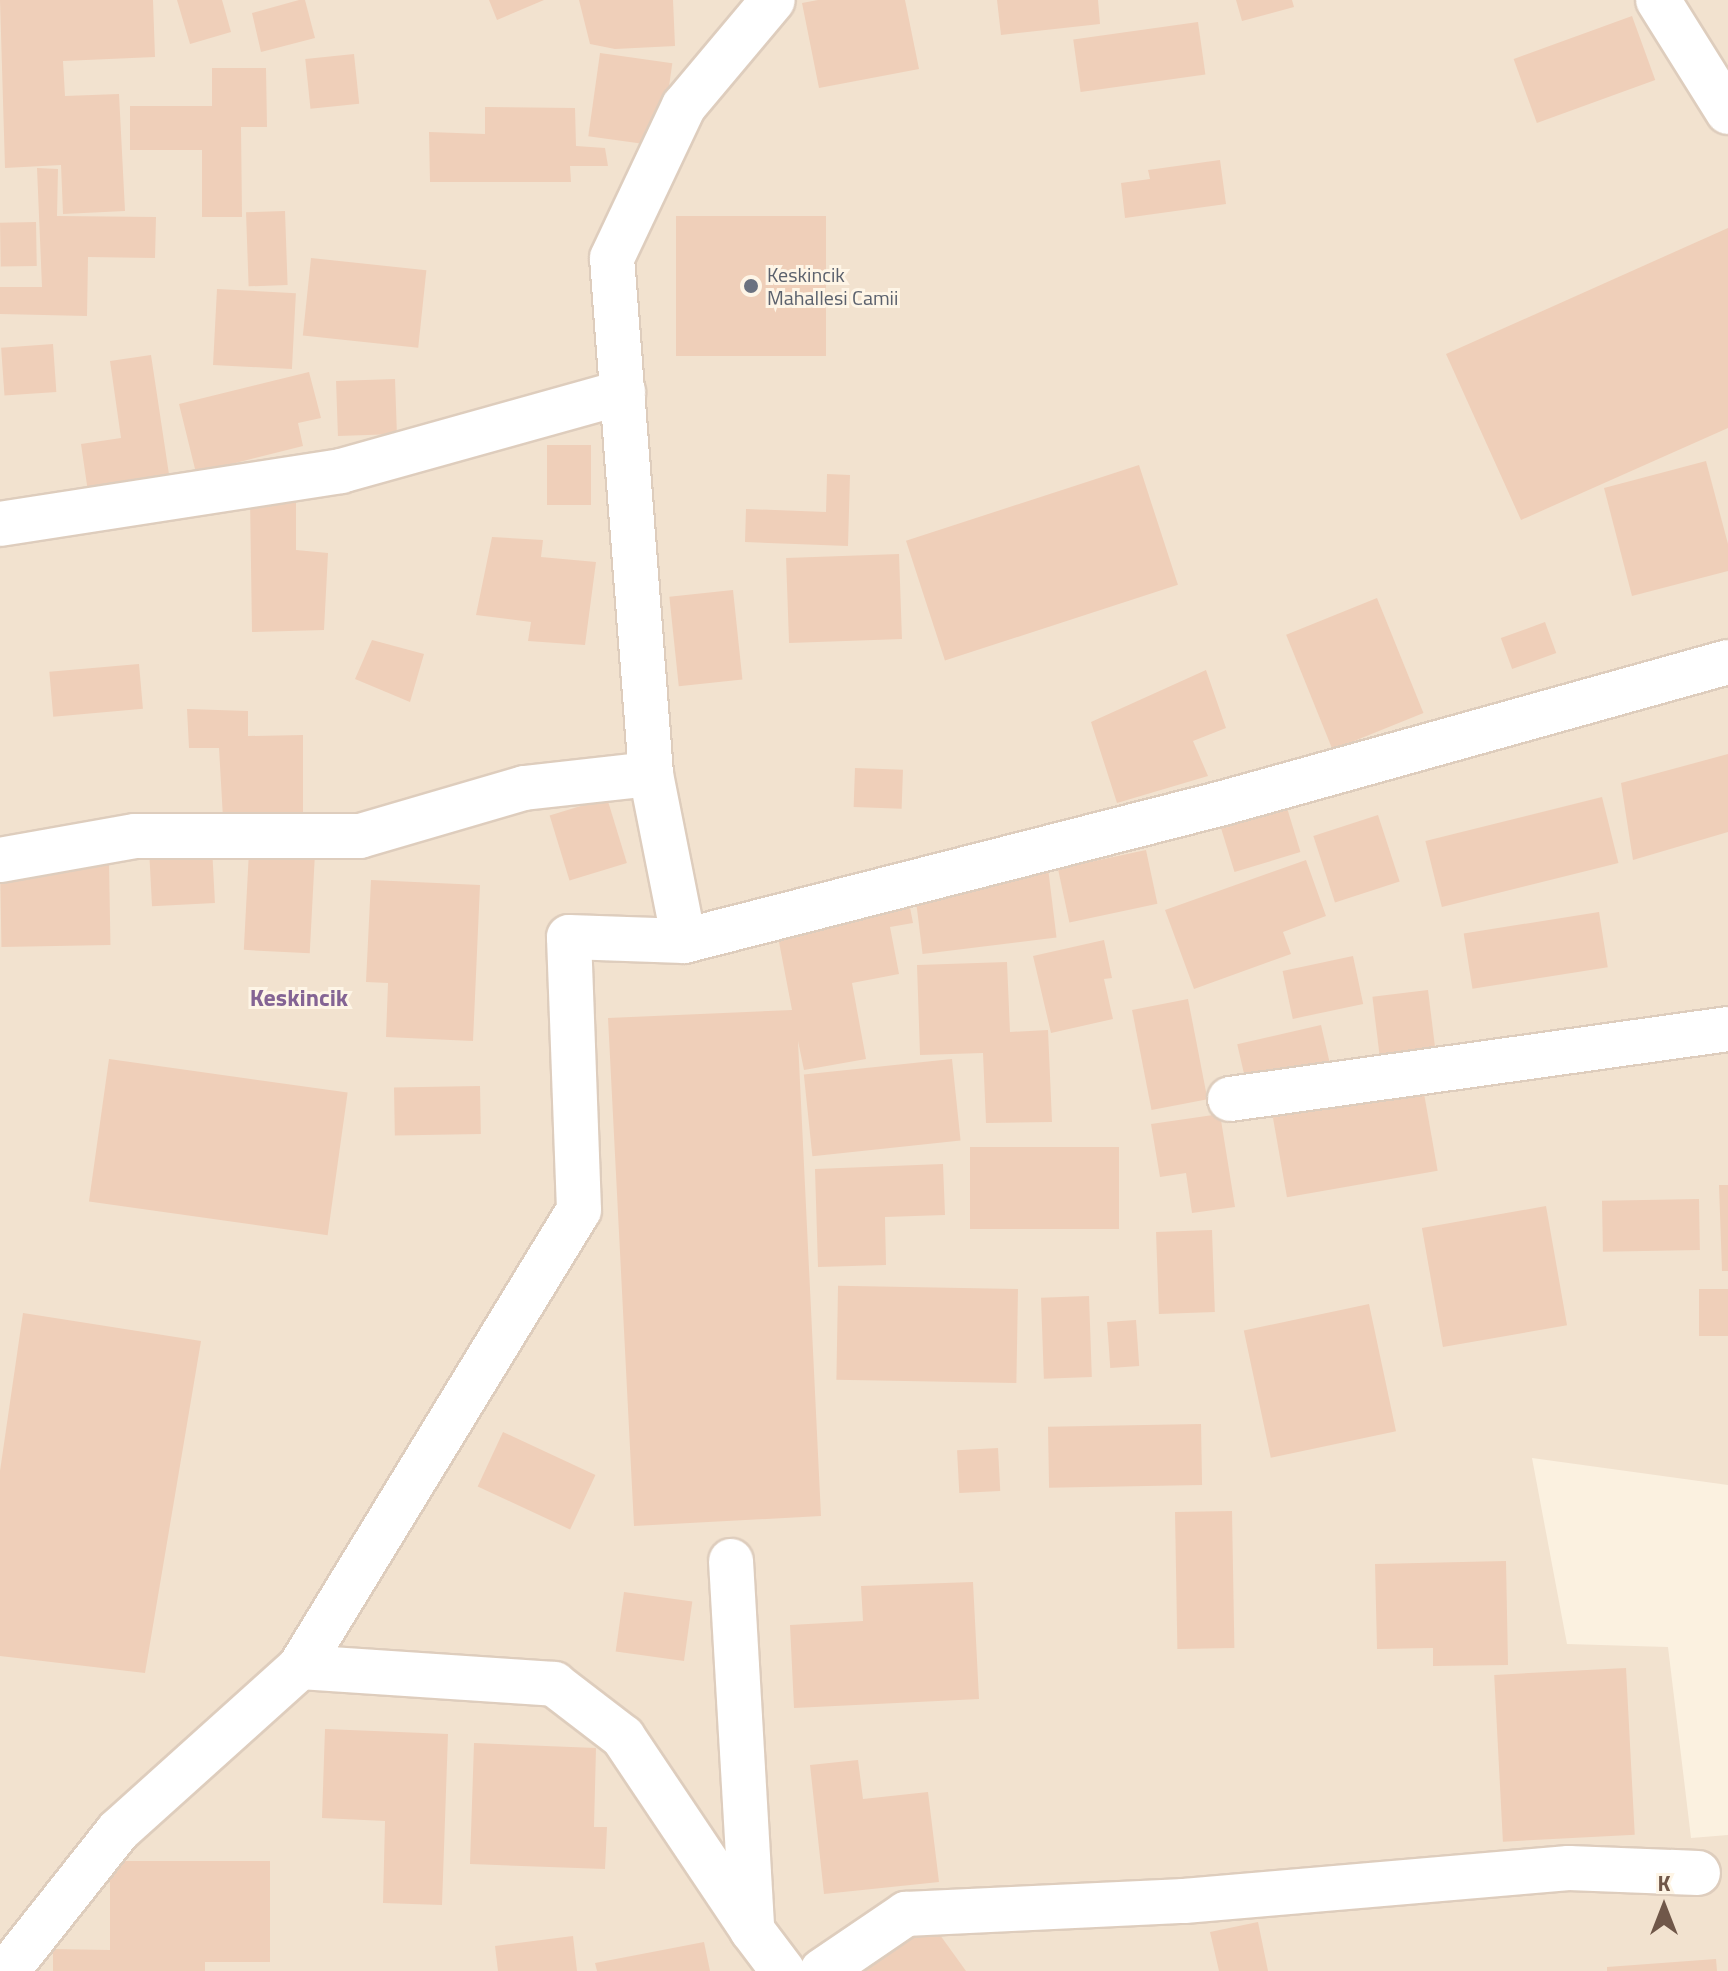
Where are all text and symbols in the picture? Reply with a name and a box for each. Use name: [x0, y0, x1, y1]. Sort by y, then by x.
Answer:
place label: Keskincik Mahallesi Camii: [767, 262, 898, 309]
marker: Keskincik Mahallesi Camii: [742, 277, 760, 295]
district label: Keskincik: [250, 984, 348, 1012]
text: K: [1657, 1866, 1671, 1900]
north arrow: [1624, 1867, 1704, 1947]

